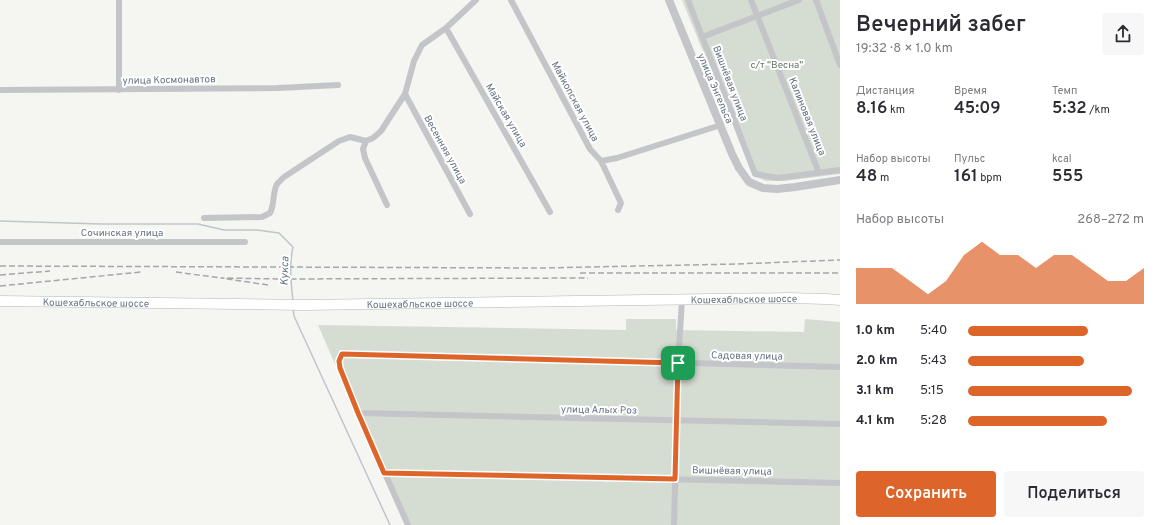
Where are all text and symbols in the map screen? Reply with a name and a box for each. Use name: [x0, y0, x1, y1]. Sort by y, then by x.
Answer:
text: Вечерний забег: [856, 12, 1026, 39]
button: share: [1102, 13, 1144, 55]
text: 19:32 · 8 × 1.0 km: [856, 41, 953, 57]
street label: Вишнёвая улица: [709, 44, 750, 123]
street label: улица Энгельса: [694, 52, 735, 126]
street label: Майкопская улица: [548, 59, 601, 144]
park label: с/т "Весна": [751, 59, 803, 72]
street label: улица Космонавтов: [122, 73, 216, 88]
street label: Калиновая улица: [785, 76, 828, 158]
street label: Майская улица: [482, 81, 529, 150]
text: Дистанция: [856, 84, 915, 98]
text: Время: [954, 84, 987, 98]
text: Темп: [1052, 84, 1077, 98]
text: 8.16: [856, 98, 887, 120]
text: 45:09: [954, 98, 1001, 120]
text: 5:32: [1052, 98, 1087, 120]
text: km: [887, 103, 905, 117]
text: /km: [1087, 103, 1110, 117]
street label: Весенняя улица: [420, 113, 469, 186]
text: Набор высоты: [856, 152, 931, 166]
text: Пульс: [954, 152, 985, 166]
text: kcal: [1052, 152, 1072, 166]
text: 48: [856, 166, 877, 188]
text: 161: [954, 166, 978, 188]
text: 555: [1052, 166, 1083, 188]
text: m: [877, 171, 889, 185]
text: bpm: [978, 171, 1002, 185]
text: Набор высоты: [856, 212, 944, 228]
text: 268–272 m: [1077, 212, 1144, 228]
street label: Сочинская улица: [81, 227, 163, 240]
water label: Кукса: [277, 256, 293, 286]
street label: Кошехабльское шоссе: [691, 293, 797, 307]
street label: Кошехабльское шоссе: [43, 297, 149, 311]
street label: Кошехабльское шоссе: [367, 298, 473, 312]
text: 1.0 km: [856, 323, 895, 339]
text: 5:40: [920, 323, 947, 339]
pin: [661, 346, 695, 380]
street label: Садовая улица: [711, 349, 783, 364]
icon: arrive: [667, 352, 689, 374]
text: 2.0 km: [856, 353, 898, 369]
text: 5:43: [920, 353, 947, 369]
text: 3.1 km: [856, 383, 894, 399]
text: 5:15: [920, 383, 944, 399]
street label: улица Алых Роз: [561, 403, 637, 418]
text: 4.1 km: [856, 413, 895, 429]
text: 5:28: [920, 413, 947, 429]
street label: Вишнёвая улица: [692, 464, 772, 479]
button: Сохранить: [856, 471, 996, 517]
button: Поделиться: [1004, 471, 1144, 517]

